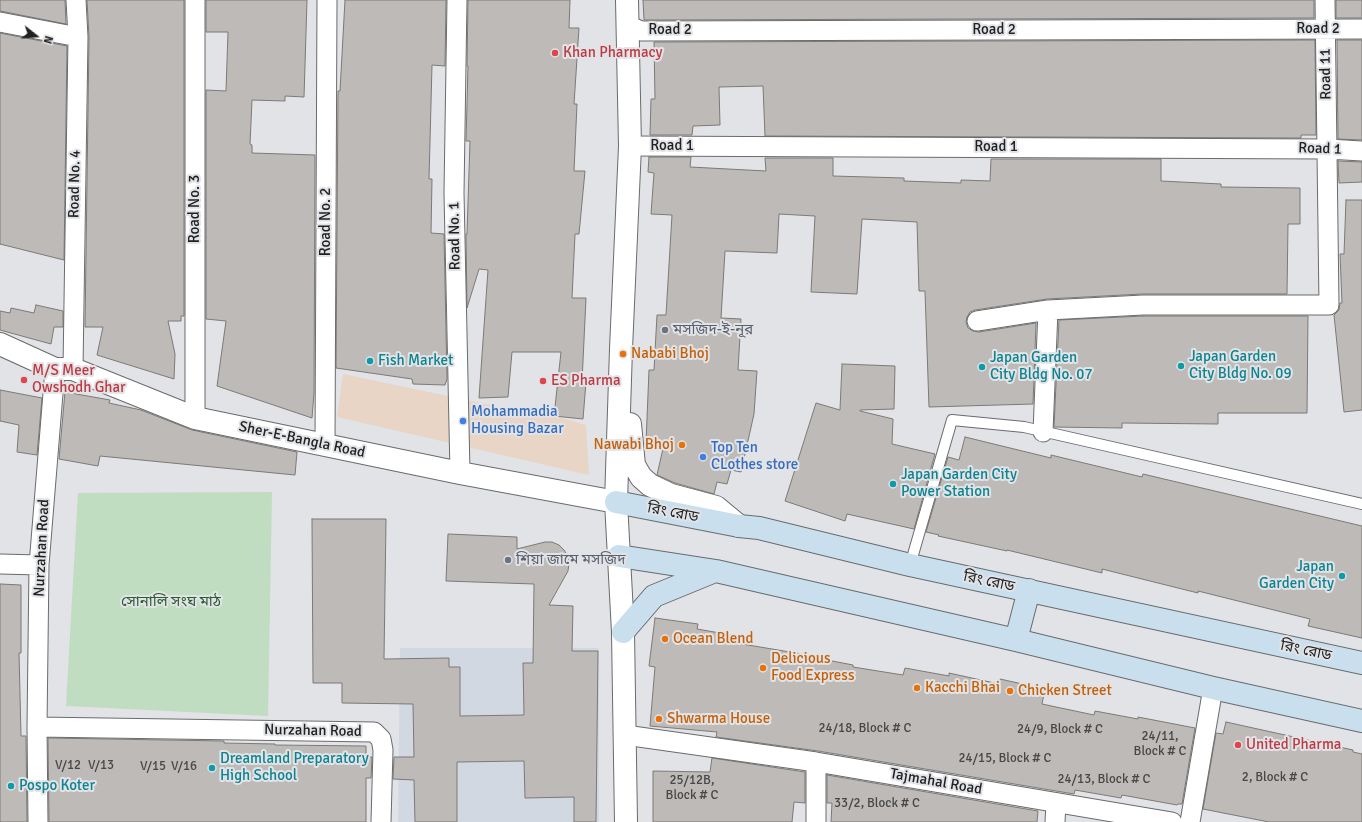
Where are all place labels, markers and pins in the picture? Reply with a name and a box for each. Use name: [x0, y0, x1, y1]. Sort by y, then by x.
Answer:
place label: Khan Pharmacy: [563, 44, 663, 62]
marker: Khan Pharmacy: [550, 48, 560, 58]
place label: মসজিদ-ই-নূর: [673, 321, 753, 339]
marker: মসজিদ-ই-নূর: [660, 325, 670, 335]
place label: Nababi Bhoj: [631, 345, 709, 363]
place label: Japan Garden City Bldg No. 09: [1189, 348, 1292, 383]
marker: Nababi Bhoj: [618, 349, 628, 359]
place label: Japan Garden City Bldg No. 07: [990, 349, 1093, 384]
place label: Fish Market: [378, 352, 453, 370]
marker: Fish Market: [365, 356, 375, 366]
marker: Japan Garden City Bldg No. 09: [1176, 361, 1186, 371]
place label: M/S Meer Owshodh Ghar: [32, 362, 126, 397]
marker: Japan Garden City Bldg No. 07: [977, 362, 987, 372]
place label: ES Pharma: [551, 372, 620, 390]
marker: M/S Meer Owshodh Ghar: [19, 375, 29, 385]
marker: ES Pharma: [538, 376, 548, 386]
place label: Mohammadia Housing Bazar: [471, 403, 564, 438]
marker: Mohammadia Housing Bazar: [458, 416, 468, 426]
place label: Nawabi Bhoj: [594, 436, 674, 454]
place label: Top Ten CLothes store: [711, 439, 798, 474]
marker: Nawabi Bhoj: [677, 440, 687, 450]
marker: Top Ten CLothes store: [698, 452, 708, 462]
place label: Japan Garden City Power Station: [901, 466, 1017, 501]
marker: Japan Garden City Power Station: [888, 479, 898, 489]
place label: শিয়া জামে মসজিদ: [516, 551, 625, 569]
marker: শিয়া জামে মসজিদ: [503, 555, 513, 565]
place label: Japan Garden City: [1259, 558, 1334, 593]
marker: Japan Garden City: [1337, 571, 1347, 581]
place label: Ocean Blend: [673, 630, 753, 648]
marker: Ocean Blend: [660, 634, 670, 644]
place label: Delicious Food Express: [771, 650, 854, 685]
marker: Delicious Food Express: [758, 663, 768, 673]
place label: Kacchi Bhai: [925, 679, 1000, 697]
place label: Chicken Street: [1018, 682, 1112, 700]
marker: Kacchi Bhai: [912, 683, 922, 693]
marker: Chicken Street: [1005, 686, 1015, 696]
place label: Shwarma House: [667, 710, 770, 728]
marker: Shwarma House: [654, 714, 664, 724]
place label: United Pharma: [1246, 736, 1341, 754]
marker: United Pharma: [1233, 740, 1243, 750]
place label: Dreamland Preparatory High School: [220, 750, 369, 785]
marker: Dreamland Preparatory High School: [207, 763, 217, 773]
place label: Pospo Koter: [19, 777, 95, 795]
marker: Pospo Koter: [6, 781, 16, 791]

